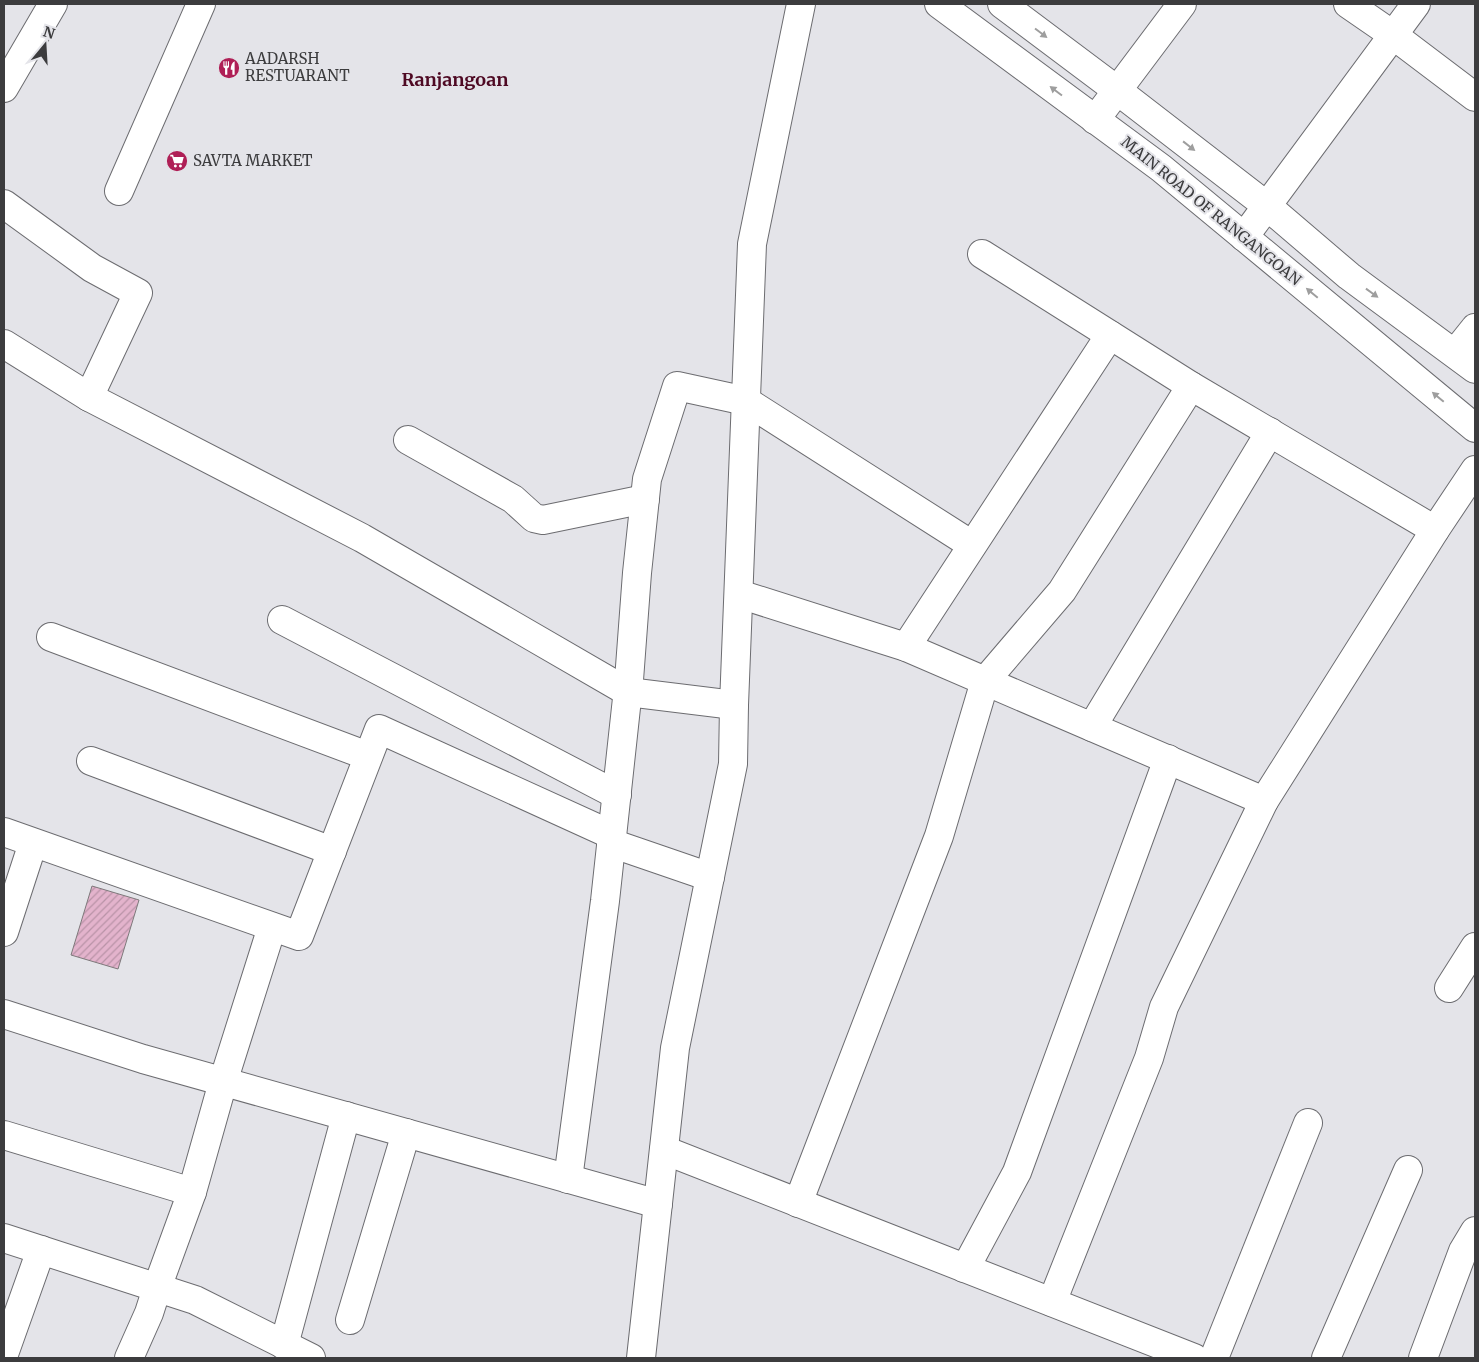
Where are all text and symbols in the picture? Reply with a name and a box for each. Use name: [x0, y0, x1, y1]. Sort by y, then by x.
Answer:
north arrow: [20, 20, 70, 70]
text: N: [41, 22, 57, 43]
one-way arrow: [1034, 28, 1048, 38]
place label: AADARSH RESTUARANT: [244, 49, 350, 85]
restaurant icon: AADARSH RESTUARANT: [217, 56, 241, 80]
district label: Ranjangoan: [402, 68, 508, 91]
one-way arrow: [1049, 86, 1063, 96]
street label: MAIN ROAD OF RANGANGOAN: [1117, 132, 1306, 289]
one-way arrow: [1182, 140, 1195, 151]
supermarket icon: SAVTA MARKET: [165, 149, 189, 173]
place label: SAVTA MARKET: [193, 151, 313, 170]
one-way arrow: [1306, 288, 1319, 299]
one-way arrow: [1365, 288, 1379, 298]
one-way arrow: [1431, 391, 1444, 402]

